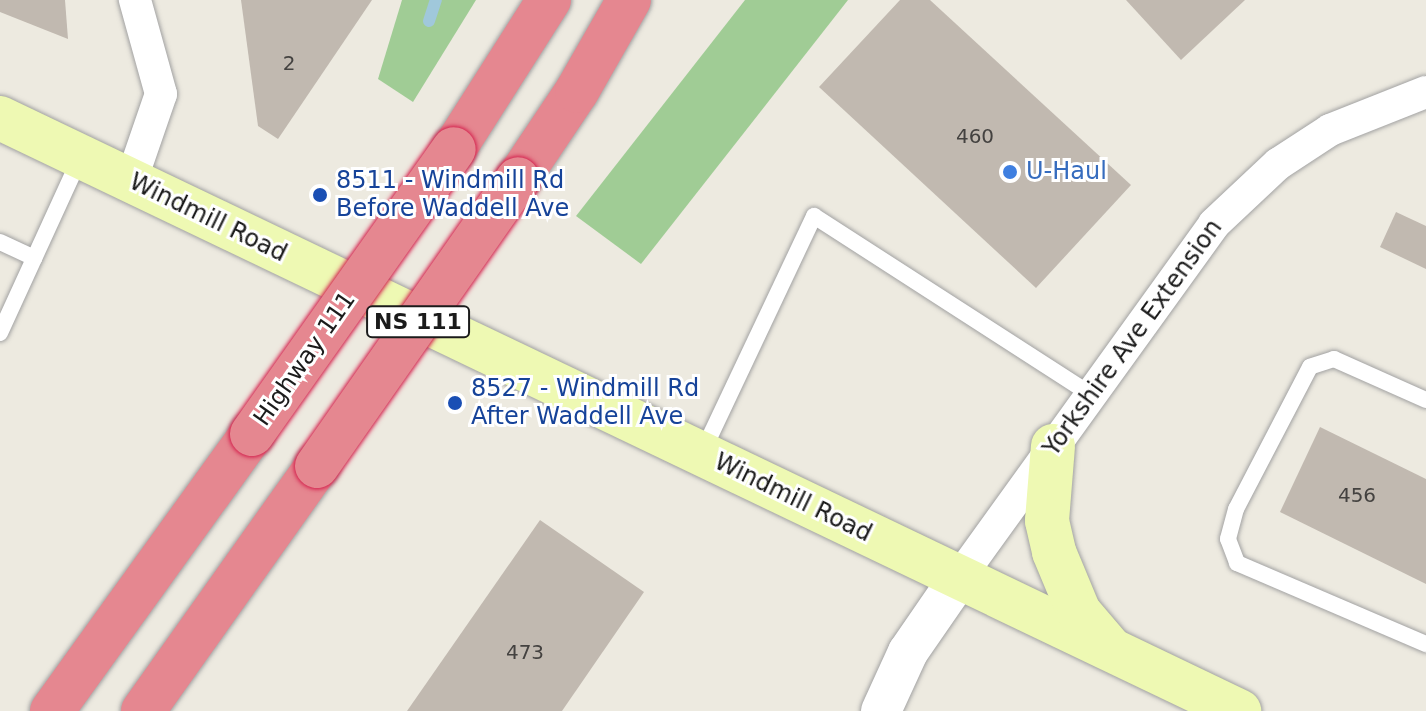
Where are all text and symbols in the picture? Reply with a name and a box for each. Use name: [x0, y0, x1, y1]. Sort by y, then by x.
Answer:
house number: 2: [283, 51, 295, 75]
house number: 460: [956, 124, 994, 148]
place label: U-Haul: [1026, 158, 1107, 186]
marker: U-Haul: [1001, 163, 1019, 181]
street label: Windmill Road: [125, 167, 291, 269]
place label: 8511 - Windmill Rd Before Waddell Ave: [336, 167, 569, 223]
marker: 8511 - Windmill Rd Before Waddell Ave: [311, 186, 329, 204]
street label: Yorkshire Ave Extension: [1037, 214, 1229, 462]
street label: Highway 111: [248, 286, 362, 432]
road number: NS 111: [366, 304, 470, 340]
place label: 8527 - Windmill Rd After Waddell Ave: [471, 375, 699, 431]
marker: 8527 - Windmill Rd After Waddell Ave: [446, 394, 464, 412]
street label: Windmill Road: [710, 447, 876, 549]
house number: 456: [1338, 483, 1376, 507]
house number: 473: [506, 640, 544, 664]

